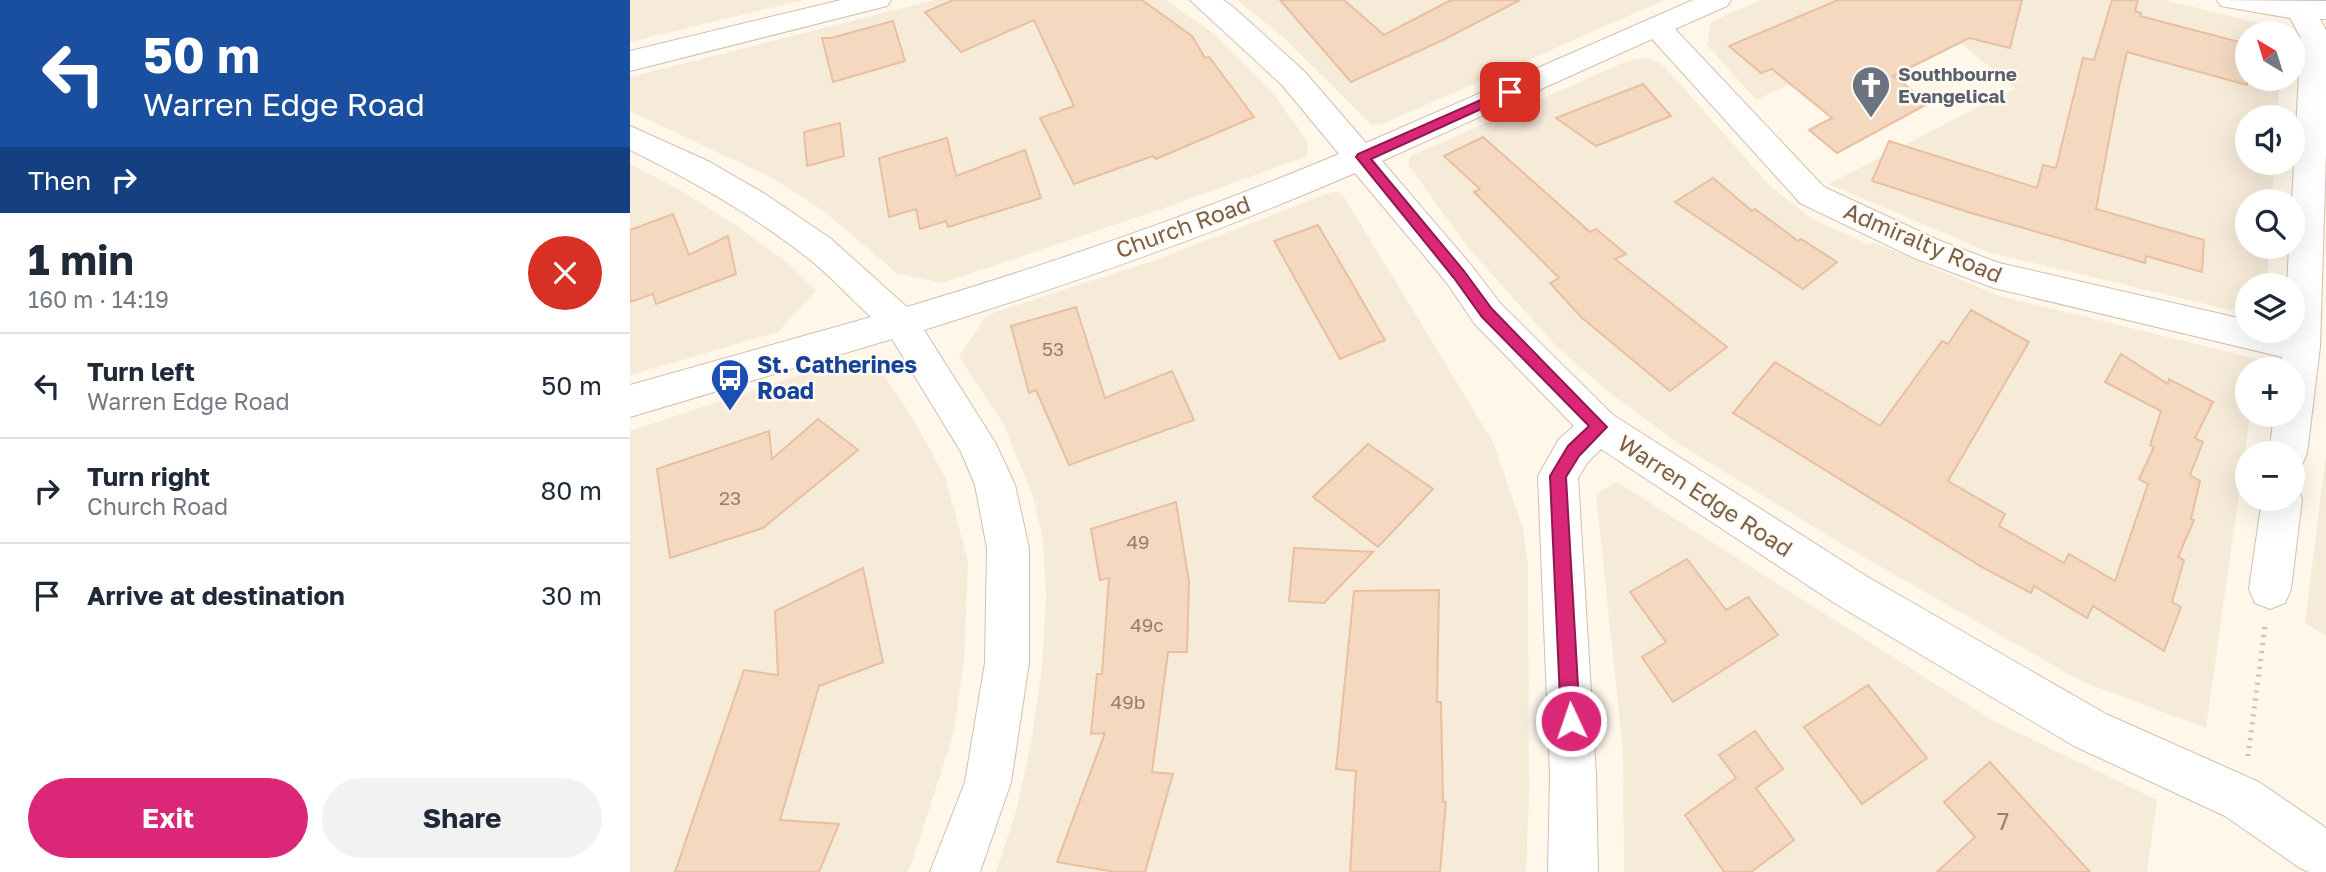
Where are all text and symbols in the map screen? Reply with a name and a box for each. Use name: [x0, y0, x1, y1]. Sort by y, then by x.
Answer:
north arrow: [2235, 21, 2305, 91]
map controls: [2235, 21, 2305, 511]
text: 50 m: [143, 25, 260, 84]
icon: left: [28, 28, 119, 119]
pin: [1480, 62, 1540, 122]
place label: Southbourne Evangelical: [1898, 62, 2017, 107]
church icon: Southbourne Evangelical: [1850, 64, 1892, 119]
icon: arrive: [1491, 73, 1529, 111]
text: Warren Edge Road: [143, 85, 425, 123]
button: sound: [2235, 105, 2305, 175]
icon: right: [105, 161, 143, 199]
text: Then: [28, 165, 91, 196]
street label: Church Road: [1112, 189, 1254, 263]
button: search: [2235, 189, 2305, 259]
street label: Admiralty Road: [1840, 196, 2007, 288]
text: 1 min: [28, 234, 134, 284]
button: close: [528, 236, 602, 310]
button: layers: [2235, 273, 2305, 343]
text: 160 m · 14:19: [28, 285, 169, 313]
house number: 53: [1042, 337, 1064, 360]
place label: St. Catherines Road: [757, 350, 917, 404]
text: Turn left: [87, 356, 195, 387]
bus stop icon: St. Catherines Road: [709, 357, 751, 412]
button: +: [2235, 357, 2305, 427]
icon: left: [28, 367, 66, 405]
text: 50 m: [541, 370, 602, 401]
text: Warren Edge Road: [87, 387, 290, 415]
street label: Warren Edge Road: [1613, 428, 1798, 562]
button: −: [2235, 441, 2305, 511]
text: Turn right: [87, 461, 210, 492]
icon: right: [28, 472, 66, 510]
text: 80 m: [541, 475, 602, 506]
house number: 23: [719, 486, 741, 509]
text: Church Road: [87, 492, 228, 520]
house number: 49: [1126, 530, 1150, 553]
icon: arrive: [28, 577, 66, 615]
text: Arrive at destination: [87, 580, 345, 611]
text: 30 m: [541, 580, 602, 611]
house number: 49c: [1130, 613, 1164, 636]
position arrow: [1534, 684, 1608, 758]
house number: 49b: [1111, 690, 1145, 713]
button: Exit: [28, 778, 308, 858]
button: Share: [322, 778, 602, 858]
house number: 7: [1997, 807, 2009, 835]

